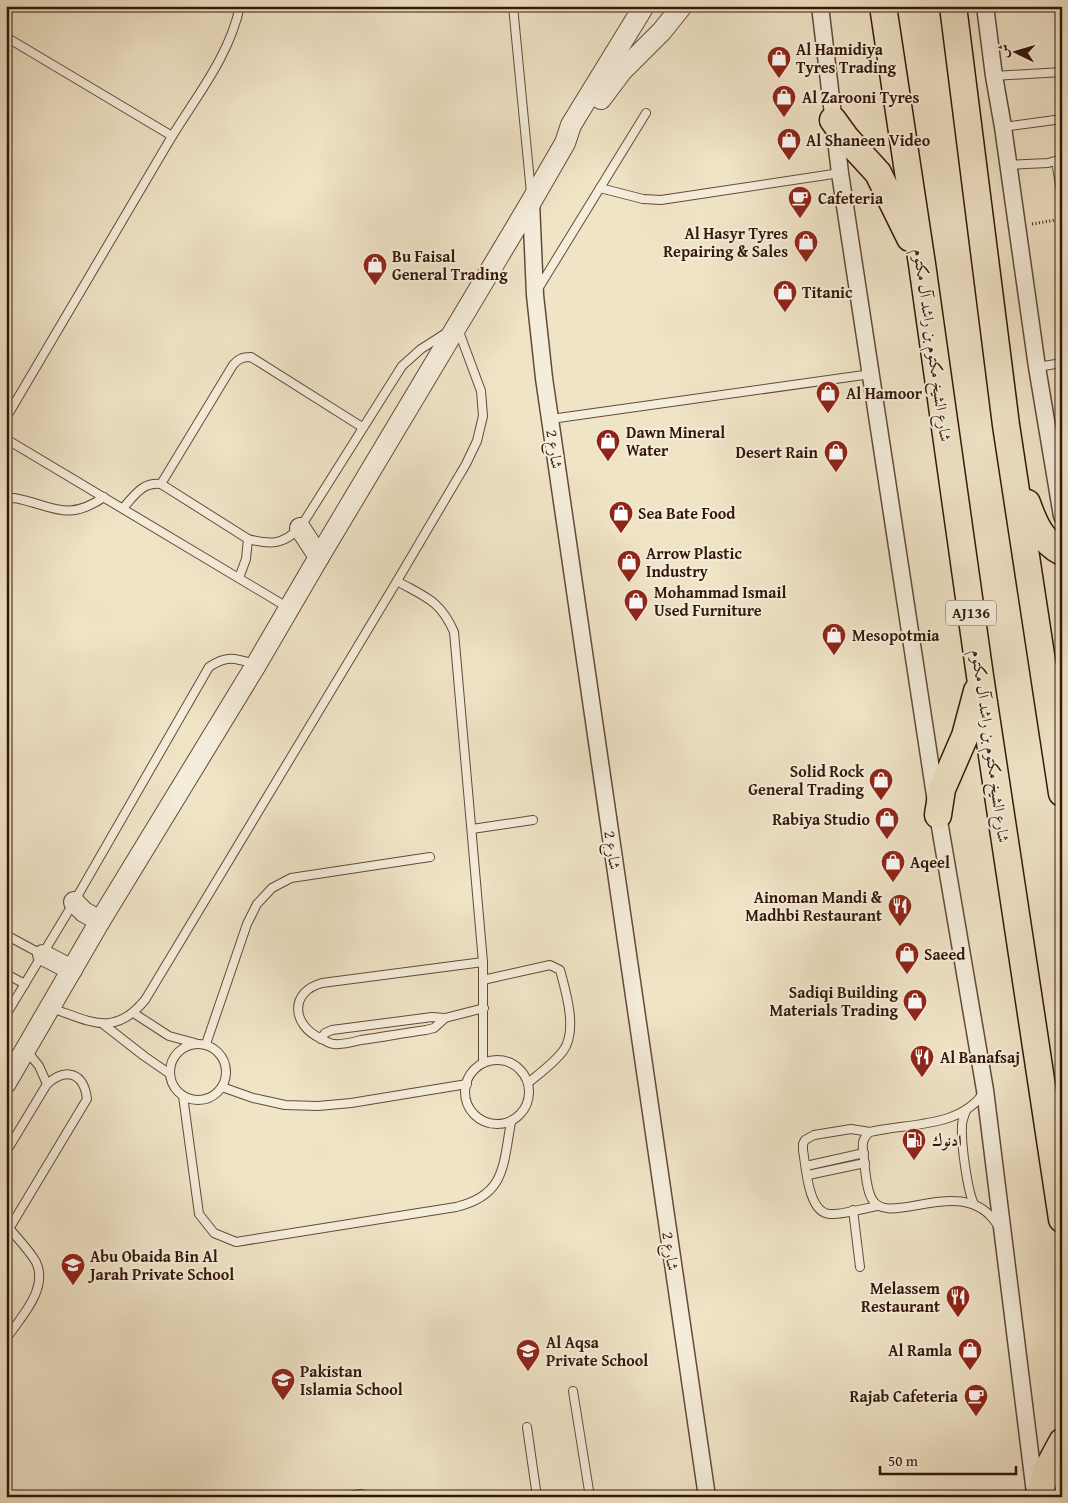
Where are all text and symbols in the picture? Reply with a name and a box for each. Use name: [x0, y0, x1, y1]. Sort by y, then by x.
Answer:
north arrow: [990, 28, 1040, 78]
place label: Al Hamidiya Tyres Trading: [796, 37, 896, 79]
text: ش: [992, 43, 1014, 59]
shop icon: Al Hamidiya Tyres Trading: [766, 45, 792, 79]
shop icon: Al Zarooni Tyres: [771, 84, 797, 118]
place label: Al Zarooni Tyres: [802, 85, 919, 109]
shop icon: Al Shaneen Video: [776, 127, 802, 161]
place label: Al Shaneen Video: [806, 128, 931, 152]
cafe icon: Cafeteria: [787, 185, 813, 219]
place label: Cafeteria: [818, 186, 884, 210]
place label: Al Hasyr Tyres Repairing & Sales: [663, 221, 788, 263]
shop icon: Al Hasyr Tyres Repairing & Sales: [793, 229, 819, 263]
place label: Bu Faisal General Trading: [392, 244, 508, 286]
street label: شارع الشيخ مكتوم بن راشد آل مكتوم: [905, 247, 958, 443]
shop icon: Bu Faisal General Trading: [362, 252, 388, 286]
shop icon: Titanic: [772, 279, 798, 313]
place label: Titanic: [802, 280, 853, 304]
shop icon: Al Hamoor: [815, 380, 841, 414]
place label: Al Hamoor: [846, 381, 923, 405]
place label: Dawn Mineral Water: [626, 420, 725, 462]
street label: شارع 2: [538, 428, 570, 470]
shop icon: Dawn Mineral Water: [595, 428, 621, 462]
shop icon: Desert Rain: [823, 439, 849, 473]
place label: Desert Rain: [736, 440, 819, 464]
shop icon: Sea Bate Food: [608, 500, 634, 534]
place label: Sea Bate Food: [638, 501, 736, 525]
place label: Arrow Plastic Industry: [646, 541, 742, 583]
shop icon: Arrow Plastic Industry: [616, 549, 642, 583]
place label: Mohammad Ismail Used Furniture: [654, 580, 786, 622]
shop icon: Mohammad Ismail Used Furniture: [623, 588, 649, 622]
road number: AJ136: [946, 600, 996, 626]
shop icon: Mesopotmia: [821, 622, 847, 656]
place label: Mesopotmia: [852, 623, 940, 647]
street label: شارع الشيخ مكتوم بن راشد آل مكتوم: [963, 648, 1016, 844]
place label: Solid Rock General Trading: [748, 759, 865, 801]
shop icon: Solid Rock General Trading: [868, 767, 894, 801]
shop icon: Rabiya Studio: [874, 806, 900, 840]
place label: Rabiya Studio: [772, 807, 870, 831]
street label: شارع 2: [596, 829, 628, 871]
shop icon: Aqeel: [880, 849, 906, 883]
place label: Aqeel: [910, 850, 950, 874]
place label: Ainoman Mandi & Madhbi Restaurant: [745, 885, 883, 927]
restaurant icon: Ainoman Mandi & Madhbi Restaurant: [887, 893, 913, 927]
shop icon: Saeed: [894, 941, 920, 975]
place label: Saeed: [924, 942, 966, 966]
place label: Sadiqi Building Materials Trading: [769, 980, 899, 1022]
shop icon: Sadiqi Building Materials Trading: [902, 988, 928, 1022]
restaurant icon: Al Banafsaj: [909, 1044, 935, 1078]
place label: Al Banafsaj: [940, 1045, 1020, 1069]
fuel station icon: ادنوك: [901, 1127, 927, 1161]
place label: ادنوك: [932, 1128, 962, 1152]
street label: شارع 2: [654, 1230, 686, 1272]
place label: Abu Obaida Bin Al Jarah Private School: [87, 1244, 234, 1286]
school or university icon: Abu Obaida Bin Al Jarah Private School: [60, 1252, 86, 1286]
place label: Melassem Restaurant: [861, 1276, 940, 1318]
restaurant icon: Melassem Restaurant: [945, 1284, 971, 1318]
place label: Al Aqsa Private School: [546, 1330, 648, 1372]
shop icon: Al Ramla: [957, 1337, 983, 1371]
school or university icon: Al Aqsa Private School: [515, 1338, 541, 1372]
place label: Al Ramla: [888, 1338, 953, 1362]
place label: Pakistan Islamia School: [300, 1359, 403, 1401]
school or university icon: Pakistan Islamia School: [270, 1367, 296, 1401]
cafe icon: Rajab Cafeteria: [963, 1383, 989, 1417]
place label: Rajab Cafeteria: [850, 1384, 959, 1408]
scale bar: [880, 1443, 1017, 1475]
text: 50 m: [888, 1450, 919, 1471]

